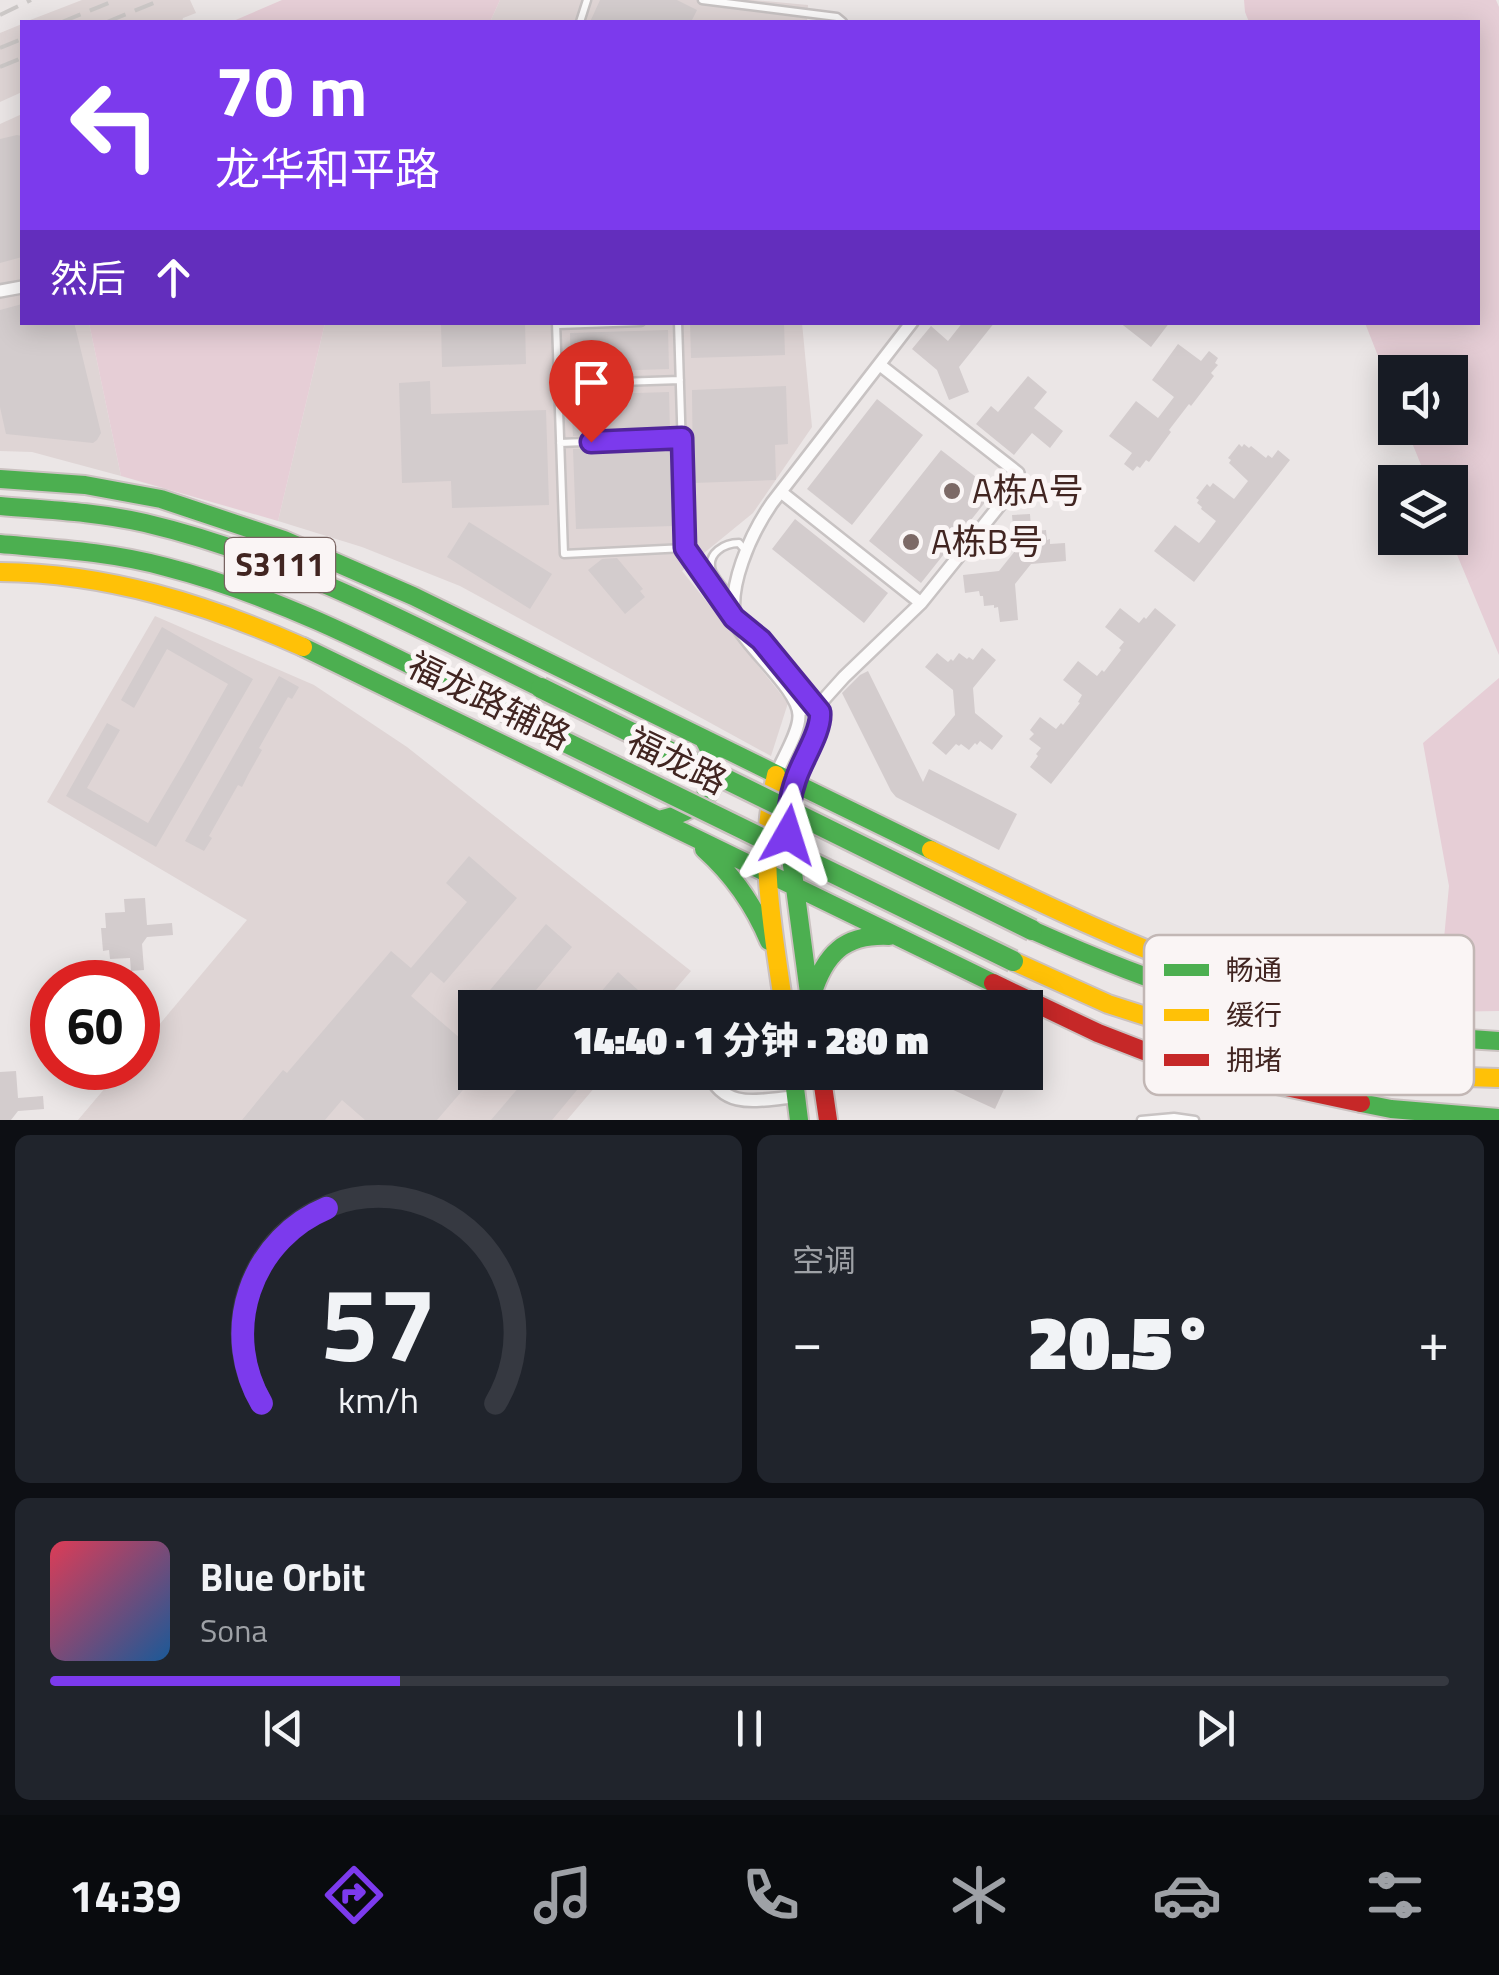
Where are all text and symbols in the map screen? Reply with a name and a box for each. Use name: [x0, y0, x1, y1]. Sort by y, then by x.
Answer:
text: 70 m: [215, 37, 368, 143]
icon: left: [50, 60, 180, 190]
text: 龙华和平路: [215, 134, 440, 202]
text: 然后: [50, 249, 126, 307]
icon: ahead: [146, 250, 201, 305]
pin: [549, 340, 634, 443]
icon: arrive: [564, 355, 619, 410]
map controls: [1378, 355, 1468, 555]
button: sound: [1378, 355, 1468, 445]
place label: A栋A号: [972, 463, 1084, 517]
button: layers: [1378, 465, 1468, 555]
marker: A栋A号: [941, 480, 963, 502]
place label: A栋B号: [931, 514, 1043, 568]
marker: A栋B号: [900, 531, 922, 553]
road number: S3111: [225, 538, 335, 592]
street label: 福龙路辅路: [399, 637, 580, 763]
street label: 福龙路: [618, 713, 736, 807]
position arrow: [736, 783, 840, 887]
legend: [1144, 935, 1474, 1095]
text: 畅通: [1226, 948, 1282, 991]
speed limit sign: 60: [30, 960, 160, 1090]
text: 缓行: [1226, 993, 1282, 1036]
text: 14:40 · 1 分钟 · 280 m: [572, 1011, 929, 1069]
text: 拥堵: [1226, 1038, 1282, 1081]
text: 空调: [792, 1236, 856, 1284]
text: 57: [320, 1243, 437, 1401]
text: 20.5°: [1027, 1284, 1214, 1398]
text: −: [792, 1299, 823, 1382]
text: +: [1418, 1299, 1449, 1382]
text: km/h: [338, 1372, 419, 1427]
text: Blue Orbit: [200, 1548, 365, 1606]
text: Sona: [200, 1606, 267, 1654]
icon: previous: [256, 1701, 311, 1756]
icon: pause: [722, 1701, 777, 1756]
icon: next: [1188, 1701, 1243, 1756]
icon: directions: [319, 1860, 389, 1930]
icon: music: [528, 1860, 598, 1930]
icon: phone: [736, 1860, 806, 1930]
icon: climate: [944, 1860, 1014, 1930]
icon: car: [1152, 1860, 1222, 1930]
icon: filters: [1360, 1860, 1430, 1930]
text: 14:39: [69, 1861, 181, 1929]

